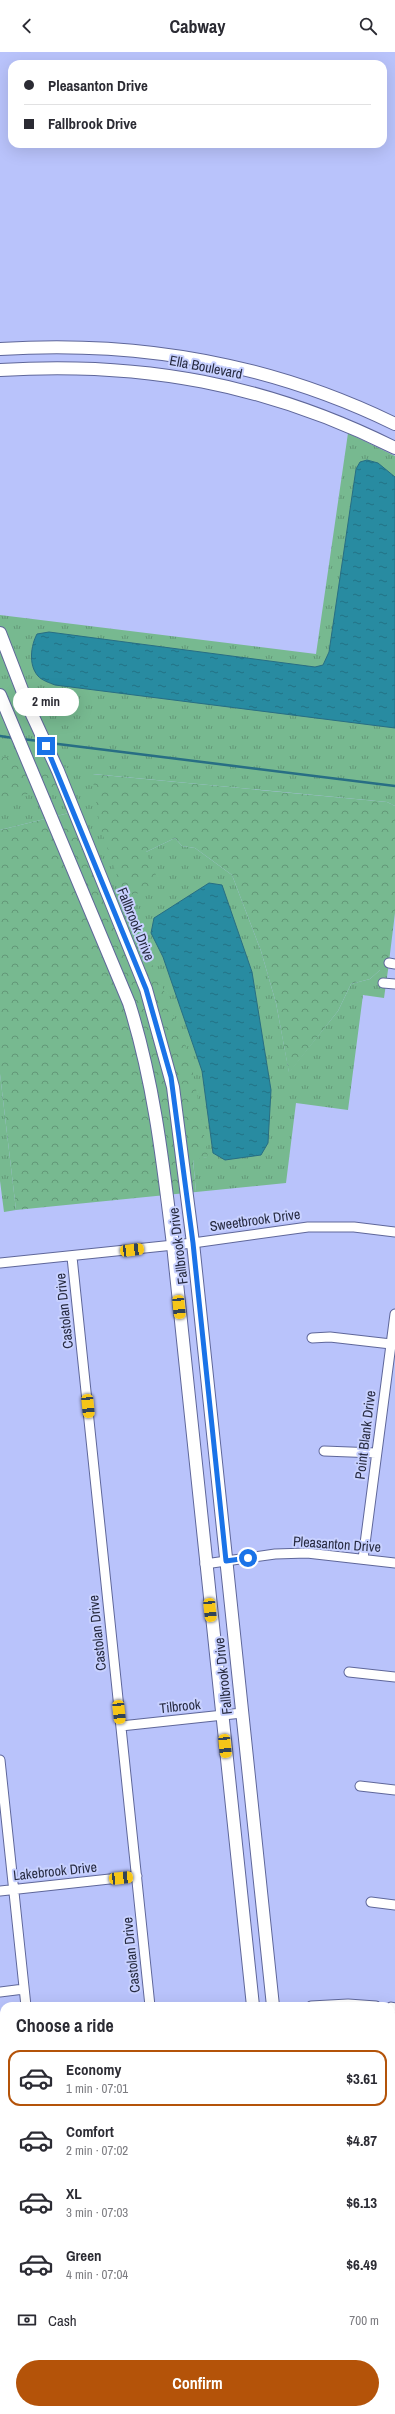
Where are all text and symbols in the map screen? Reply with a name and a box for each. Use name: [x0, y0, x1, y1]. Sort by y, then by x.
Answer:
text: Cabway: [170, 14, 225, 39]
icon: back: [16, 15, 38, 37]
icon: search: [357, 15, 379, 37]
text: Pleasanton Drive: [48, 75, 148, 96]
text: Fallbrook Drive: [48, 113, 137, 134]
street label: Ella Boulevard: [168, 351, 244, 383]
callout: 2 min: [13, 688, 79, 716]
text: 2 min: [32, 693, 60, 710]
route end: [37, 737, 55, 755]
street label: Fallbrook Drive: [113, 885, 159, 963]
street label: Sweetbrook Drive: [209, 1205, 301, 1235]
street label: Fallbrook Drive: [164, 1207, 192, 1285]
car: [119, 1243, 145, 1257]
street label: Castolan Drive: [51, 1272, 77, 1350]
car: [172, 1294, 186, 1320]
street label: Point Blank Drive: [351, 1390, 379, 1480]
car: [81, 1393, 95, 1419]
street label: Pleasanton Drive: [292, 1532, 382, 1556]
route start: [239, 1549, 257, 1567]
street label: Castolan Drive: [84, 1594, 110, 1672]
car: [203, 1597, 217, 1623]
street label: Fallbrook Drive: [210, 1637, 236, 1715]
street label: Tilbrook: [159, 1695, 202, 1717]
car: [112, 1699, 126, 1725]
car: [218, 1733, 232, 1759]
street label: Lakebrook Drive: [12, 1858, 98, 1884]
car: [108, 1871, 134, 1885]
street label: Castolan Drive: [118, 1916, 144, 1994]
text: Choose a ride: [16, 2013, 114, 2038]
text: Economy: [66, 2059, 121, 2080]
icon: car: [18, 2060, 54, 2096]
text: $3.61: [346, 2068, 377, 2089]
text: 1 min · 07:01: [66, 2080, 128, 2097]
text: Comfort: [66, 2121, 114, 2142]
icon: car: [18, 2122, 54, 2158]
text: $4.87: [346, 2130, 377, 2151]
text: 2 min · 07:02: [66, 2142, 128, 2159]
text: XL: [66, 2183, 82, 2204]
icon: car: [18, 2184, 54, 2220]
text: $6.13: [346, 2192, 377, 2213]
text: 3 min · 07:03: [66, 2204, 128, 2221]
text: Green: [66, 2245, 102, 2266]
icon: car: [18, 2246, 54, 2282]
text: $6.49: [346, 2254, 377, 2275]
text: 4 min · 07:04: [66, 2266, 128, 2283]
icon: cash: [16, 2309, 38, 2331]
text: Cash: [48, 2310, 77, 2331]
text: 700 m: [349, 2312, 379, 2329]
button: Confirm: [16, 2360, 379, 2406]

